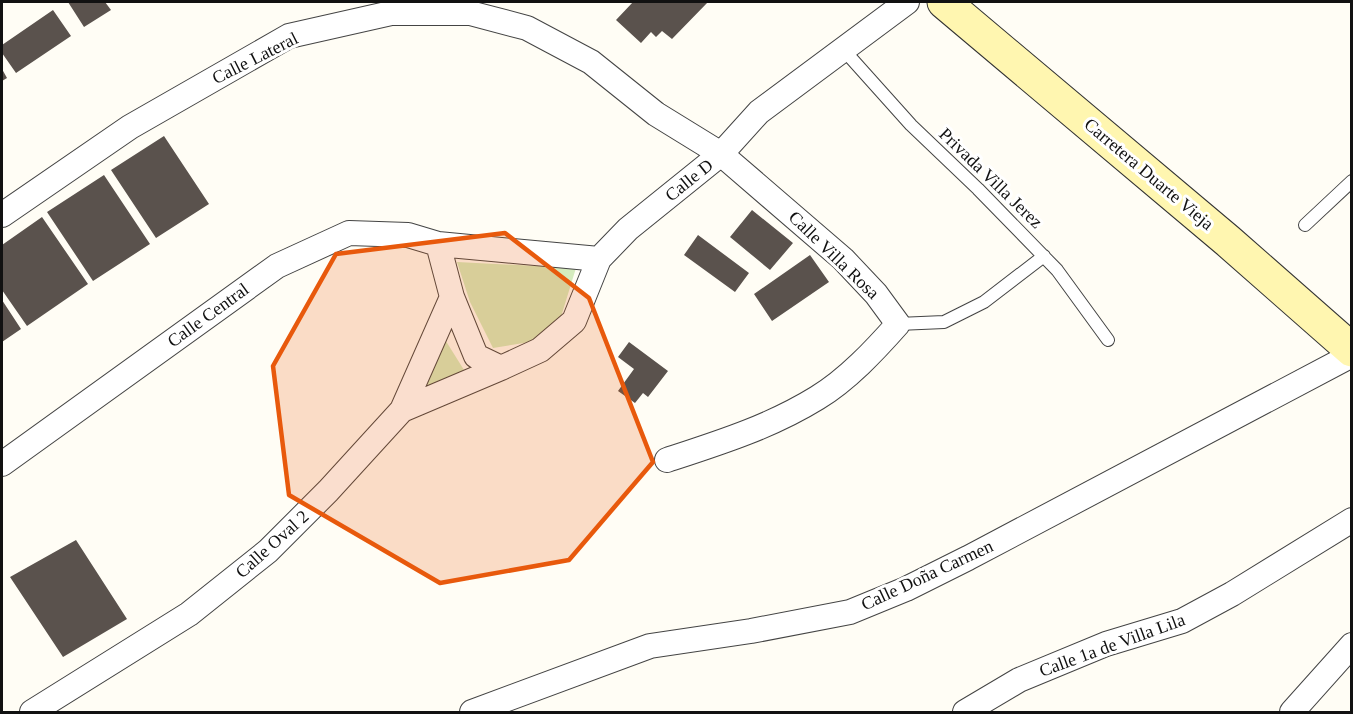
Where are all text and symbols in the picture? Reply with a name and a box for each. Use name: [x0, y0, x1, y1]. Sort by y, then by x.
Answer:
street label: Calle Lateral: [209, 28, 301, 88]
street label: Carretera Duarte Vieja: [1080, 114, 1218, 234]
street label: Privada Villa Jerez: [935, 124, 1047, 232]
street label: Calle D: [661, 155, 717, 205]
street label: Calle Villa Rosa: [785, 207, 883, 303]
street label: Calle Central: [164, 279, 252, 351]
street label: Calle Oval 2: [232, 506, 312, 582]
street label: Calle Doña Carmen: [858, 536, 996, 614]
street label: Calle 1a de Villa Lila: [1036, 609, 1188, 681]

